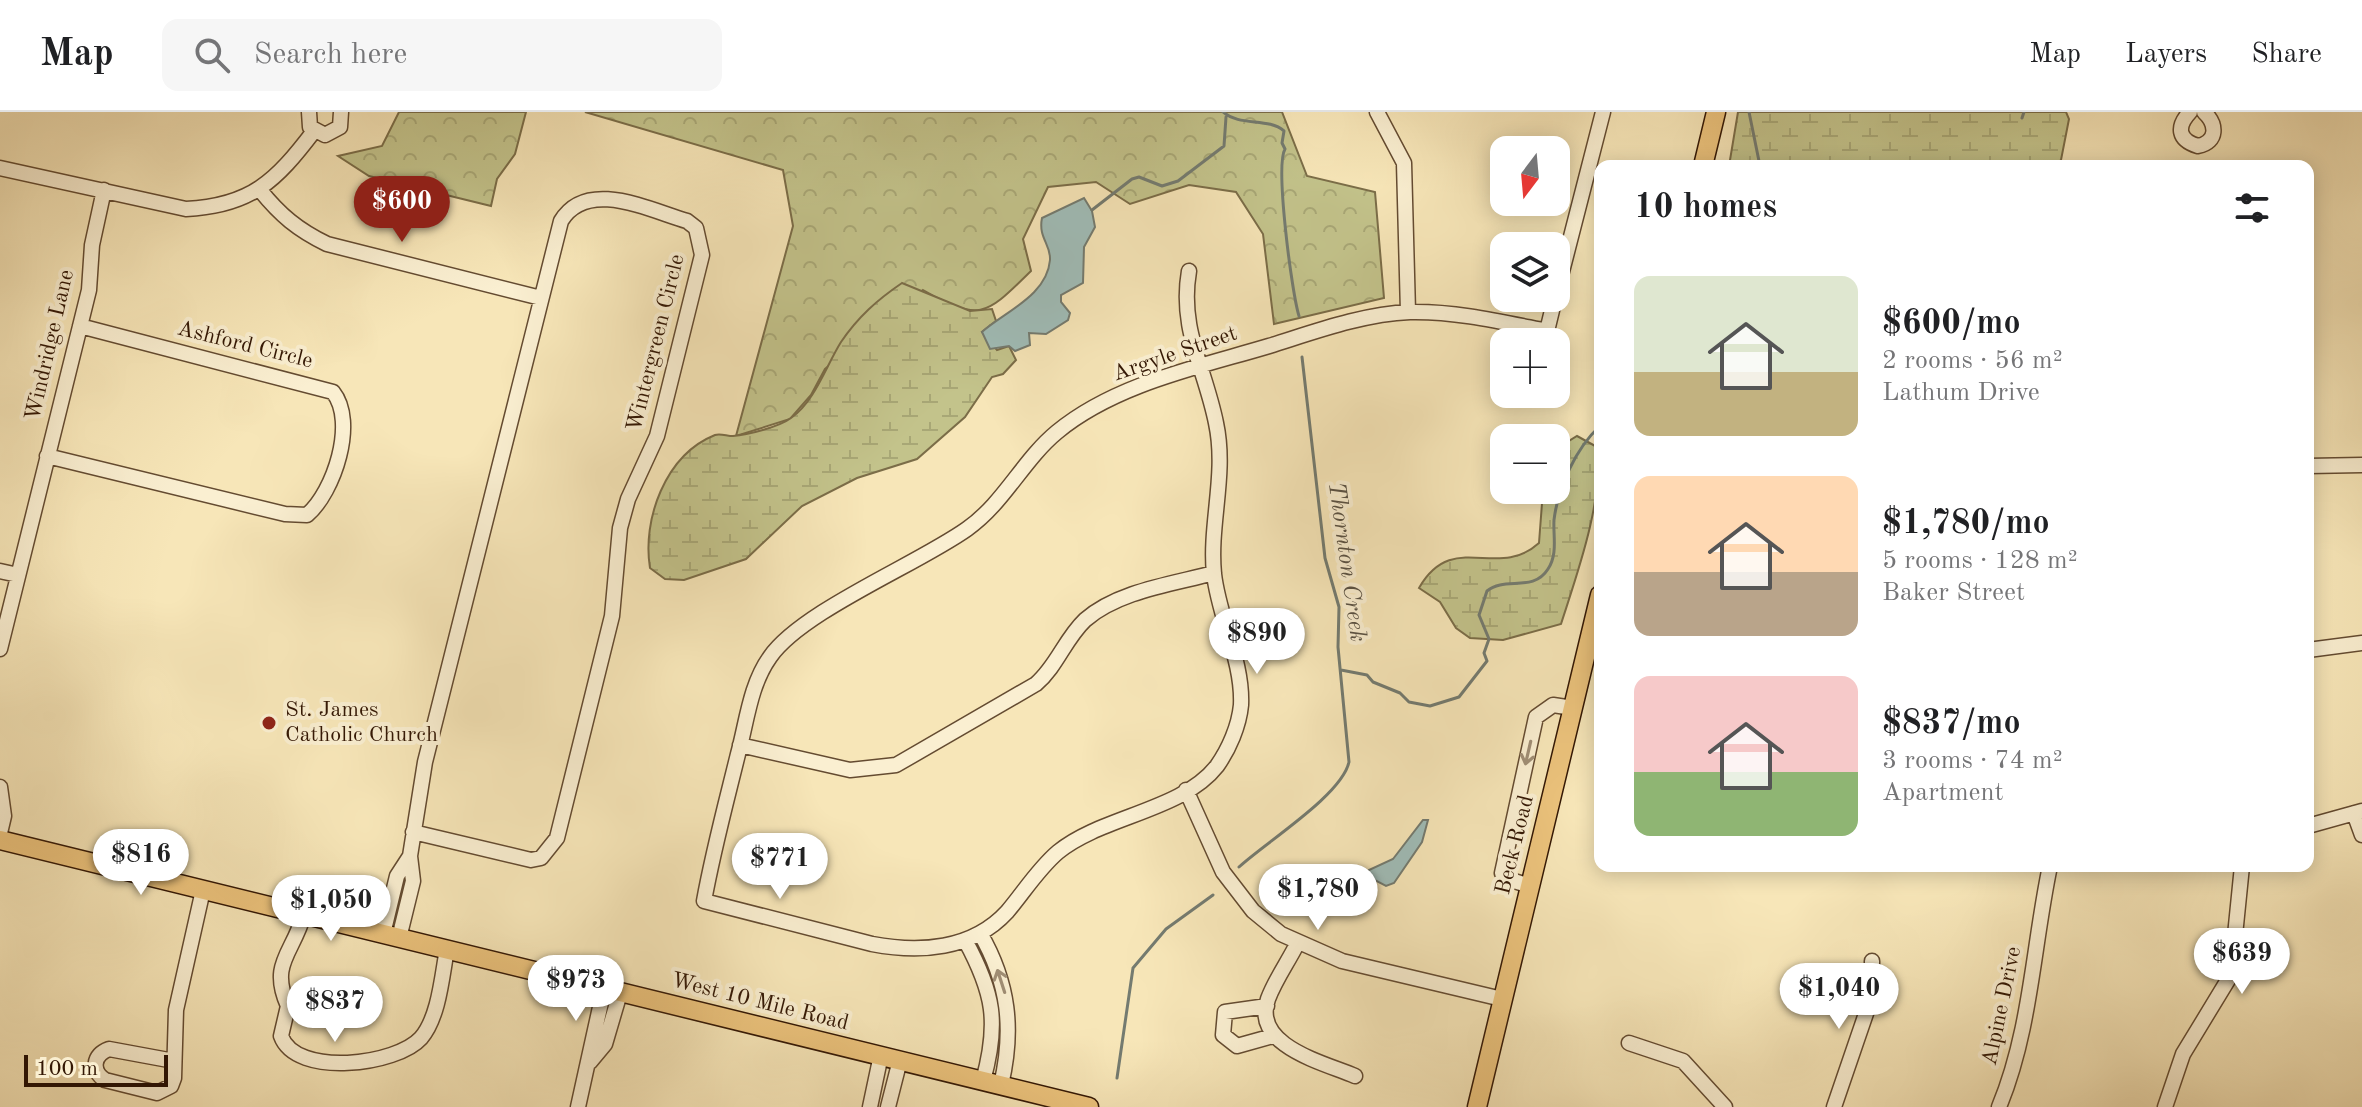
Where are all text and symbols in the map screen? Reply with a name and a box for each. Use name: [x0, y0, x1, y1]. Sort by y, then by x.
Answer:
search box: [162, 19, 722, 91]
icon: search: [190, 33, 234, 77]
text: Map: [40, 36, 114, 74]
text: Search here: [254, 40, 407, 70]
text: Map: [2029, 41, 2081, 69]
text: Layers: [2125, 41, 2207, 69]
text: Share: [2251, 41, 2322, 69]
north arrow: [1490, 136, 1570, 216]
map controls: [1490, 136, 1570, 504]
pin: $600: [355, 176, 449, 244]
icon: filters: [2230, 186, 2274, 230]
text: $600: [372, 189, 432, 215]
text: 10 homes: [1634, 191, 1777, 225]
button: layers: [1490, 232, 1570, 312]
street label: Wintergreen Circle: [623, 252, 689, 434]
street label: Windridge Lane: [22, 267, 78, 423]
text: $600/mo: [1882, 307, 2021, 341]
icon: home: [1698, 308, 1794, 404]
street label: Ashford Circle: [175, 318, 315, 372]
street label: Argyle Street: [1110, 322, 1240, 386]
button: +: [1490, 328, 1570, 408]
text: 2 rooms · 56 m²: [1882, 348, 2063, 374]
text: Lathum Drive: [1882, 380, 2040, 406]
button: −: [1490, 424, 1570, 504]
water label: Thornton Creek: [1323, 481, 1369, 643]
text: $1,780/mo: [1882, 507, 2050, 541]
icon: home: [1698, 508, 1794, 604]
text: 5 rooms · 128 m²: [1882, 548, 2078, 574]
text: Baker Street: [1882, 580, 2025, 606]
pin: $890: [1210, 608, 1304, 676]
text: $890: [1227, 621, 1287, 647]
place label: St. James Catholic Church: [285, 699, 438, 746]
text: $837/mo: [1882, 707, 2021, 741]
icon: home: [1698, 708, 1794, 804]
marker: St. James Catholic Church: [260, 714, 278, 732]
one-way arrow: [1519, 739, 1534, 765]
text: 3 rooms · 74 m²: [1882, 748, 2063, 774]
text: Apartment: [1882, 780, 2004, 806]
street label: Beck Road: [1492, 793, 1538, 897]
pin: $816: [94, 829, 188, 897]
pin: $771: [733, 833, 827, 901]
text: $816: [111, 842, 171, 868]
text: $771: [750, 846, 810, 872]
pin: $1,780: [1253, 864, 1383, 932]
pin: $1,050: [266, 875, 396, 943]
text: $1,780: [1277, 877, 1359, 903]
text: $1,050: [290, 888, 372, 914]
pin: $639: [2195, 928, 2289, 996]
text: $639: [2212, 941, 2272, 967]
street label: Alpine Drive: [1979, 944, 2025, 1068]
pin: $973: [529, 955, 623, 1023]
pin: $1,040: [1774, 963, 1904, 1031]
text: $973: [546, 968, 606, 994]
street label: West 10 Mile Road: [669, 969, 851, 1035]
one-way arrow: [993, 969, 1008, 994]
pin: $837: [288, 976, 382, 1044]
text: $1,040: [1798, 976, 1880, 1002]
text: $837: [305, 989, 365, 1015]
scale bar: [24, 1051, 168, 1087]
text: 100 m: [36, 1058, 98, 1080]

